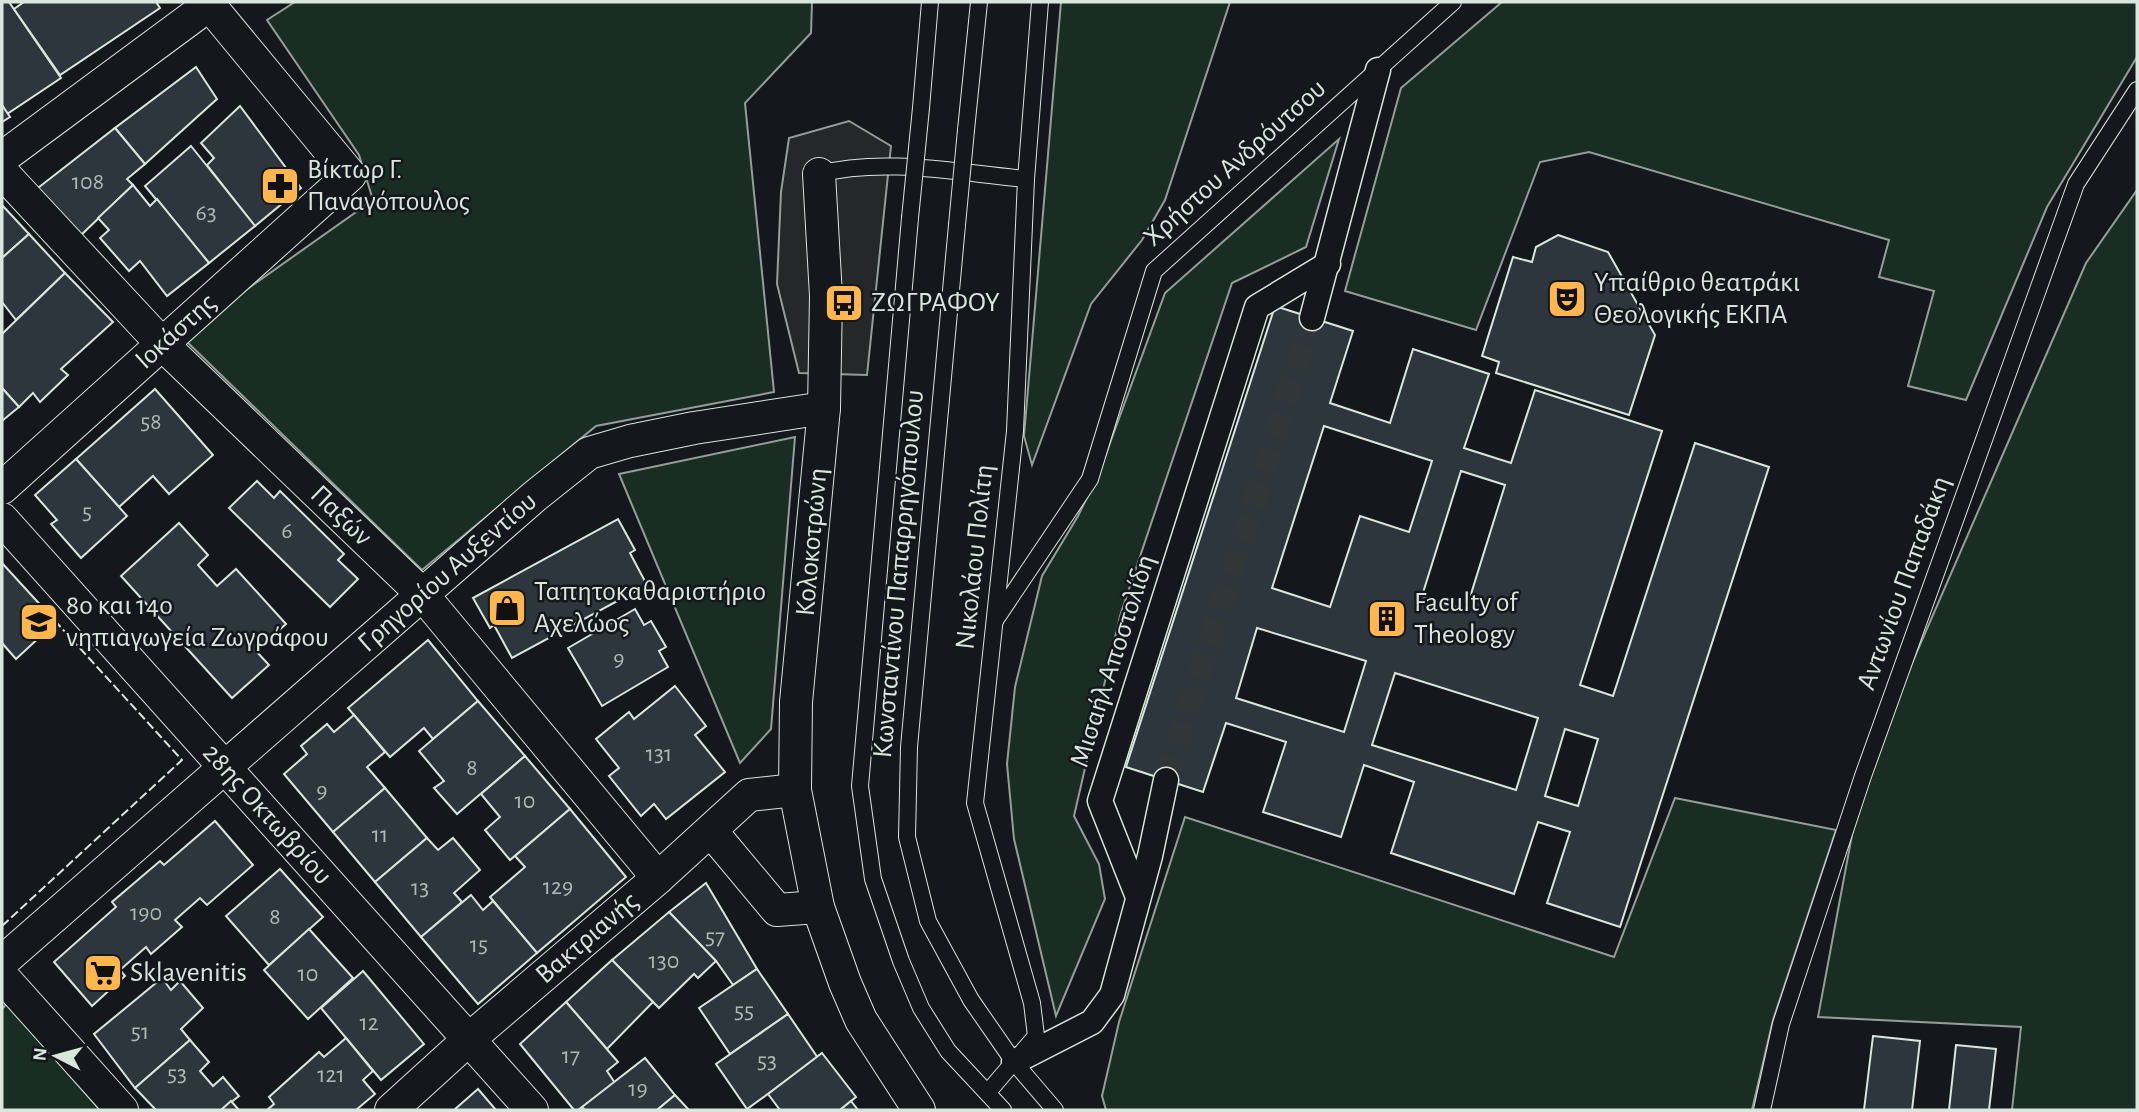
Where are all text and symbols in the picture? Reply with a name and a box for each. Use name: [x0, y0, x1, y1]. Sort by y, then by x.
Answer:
street label: Χρήστου Ανδρόυτσου: [1138, 74, 1332, 252]
place label: Βίκτωρ Γ. Παναγόπουλος: [307, 156, 470, 216]
pharmacy icon: Βίκτωρ Γ. Παναγόπουλος: [259, 165, 301, 207]
house number: 108: [72, 170, 104, 194]
house number: 63: [195, 201, 217, 225]
place label: Υπαίθριο θεατράκι Θεολογικής ΕΚΠΑ: [1594, 269, 1800, 329]
theatre icon: Υπαίθριο θεατράκι Θεολογικής ΕΚΠΑ: [1546, 278, 1588, 320]
bus stop icon: ΖΩΓΡΑΦΟΥ: [823, 282, 865, 324]
street label: Ιοκάστης: [130, 288, 222, 375]
place label: ΖΩΓΡΑΦΟΥ: [871, 289, 1000, 317]
street label: Κωνσταντίνου Παπαρρηγόπουλου: [869, 389, 929, 759]
house number: 58: [140, 410, 162, 434]
street label: Νικολάου Πολίτη: [951, 463, 999, 651]
street label: Κολοκοτρώνη: [792, 467, 832, 617]
street label: Αντωνίου Παπαδάκη: [1852, 472, 1956, 694]
street label: Παξών: [305, 481, 377, 551]
street label: Γρηγορίου Αυξεντίου: [353, 487, 542, 658]
house number: 5: [82, 500, 92, 524]
house number: 6: [281, 519, 293, 543]
street label: Μισαήλ Αποστολίδη: [1066, 551, 1160, 771]
place label: Ταπητοκαθαριστήριο Αχελώος: [534, 578, 766, 638]
shop icon: Ταπητοκαθαριστήριο Αχελώος: [486, 587, 528, 629]
place label: Faculty of Theology: [1414, 589, 1519, 649]
place label: 8ο και 14ο νηπιαγωγεία Ζωγράφου: [66, 592, 329, 652]
building icon: Faculty of Theology: [1366, 598, 1408, 640]
school or university icon: 8ο και 14ο νηπιαγωγεία Ζωγράφου: [18, 601, 60, 643]
house number: 9: [613, 647, 625, 671]
street label: 28ης Οκτωβρίου: [197, 739, 337, 890]
house number: 131: [646, 742, 672, 766]
house number: 8: [466, 756, 478, 780]
house number: 9: [316, 779, 328, 803]
house number: 10: [515, 789, 535, 813]
house number: 11: [372, 823, 388, 847]
house number: 129: [543, 875, 573, 899]
house number: 13: [411, 876, 429, 900]
street label: Βακτριανής: [531, 887, 644, 989]
house number: 190: [130, 901, 162, 925]
house number: 8: [269, 905, 281, 929]
house number: 57: [705, 925, 725, 949]
house number: 15: [470, 933, 488, 957]
house number: 130: [649, 949, 679, 973]
supermarket icon: Sklavenitis: [82, 952, 124, 994]
place label: Sklavenitis: [130, 959, 247, 987]
house number: 10: [298, 962, 318, 986]
house number: 55: [734, 999, 754, 1023]
house number: 12: [359, 1011, 379, 1035]
house number: 51: [131, 1020, 149, 1044]
north arrow: [21, 1021, 91, 1091]
house number: 17: [562, 1044, 580, 1068]
text: N: [30, 1047, 51, 1062]
house number: 53: [757, 1049, 777, 1073]
house number: 53: [167, 1062, 187, 1086]
house number: 121: [317, 1063, 345, 1087]
house number: 19: [628, 1077, 648, 1101]

